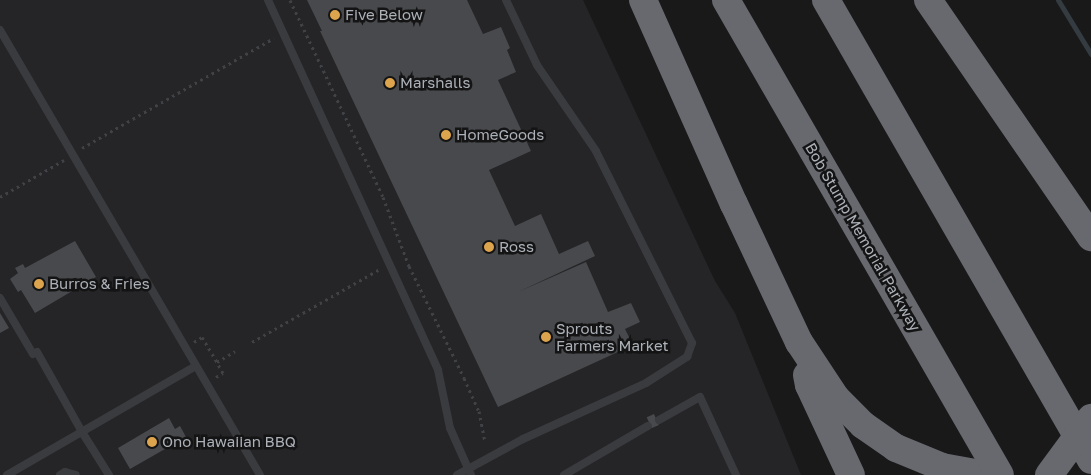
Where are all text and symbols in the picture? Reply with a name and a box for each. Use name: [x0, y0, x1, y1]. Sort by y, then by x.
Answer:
place label: Five Below: [345, 6, 423, 24]
marker: Five Below: [329, 9, 341, 21]
place label: Marshalls: [400, 74, 470, 92]
marker: Marshalls: [384, 77, 396, 89]
place label: HomeGoods: [456, 126, 544, 144]
marker: HomeGoods: [440, 129, 452, 141]
street label: Bob Stump Memorial Parkway: [802, 140, 924, 334]
place label: Ross: [499, 238, 534, 256]
marker: Ross: [483, 241, 495, 253]
place label: Burros & Fries: [49, 275, 150, 293]
marker: Burros & Fries: [33, 278, 45, 290]
place label: Sprouts Farmers Market: [556, 319, 669, 354]
marker: Sprouts Farmers Market: [540, 331, 552, 343]
place label: Ono Hawaiian BBQ: [162, 433, 296, 451]
marker: Ono Hawaiian BBQ: [146, 436, 158, 448]

